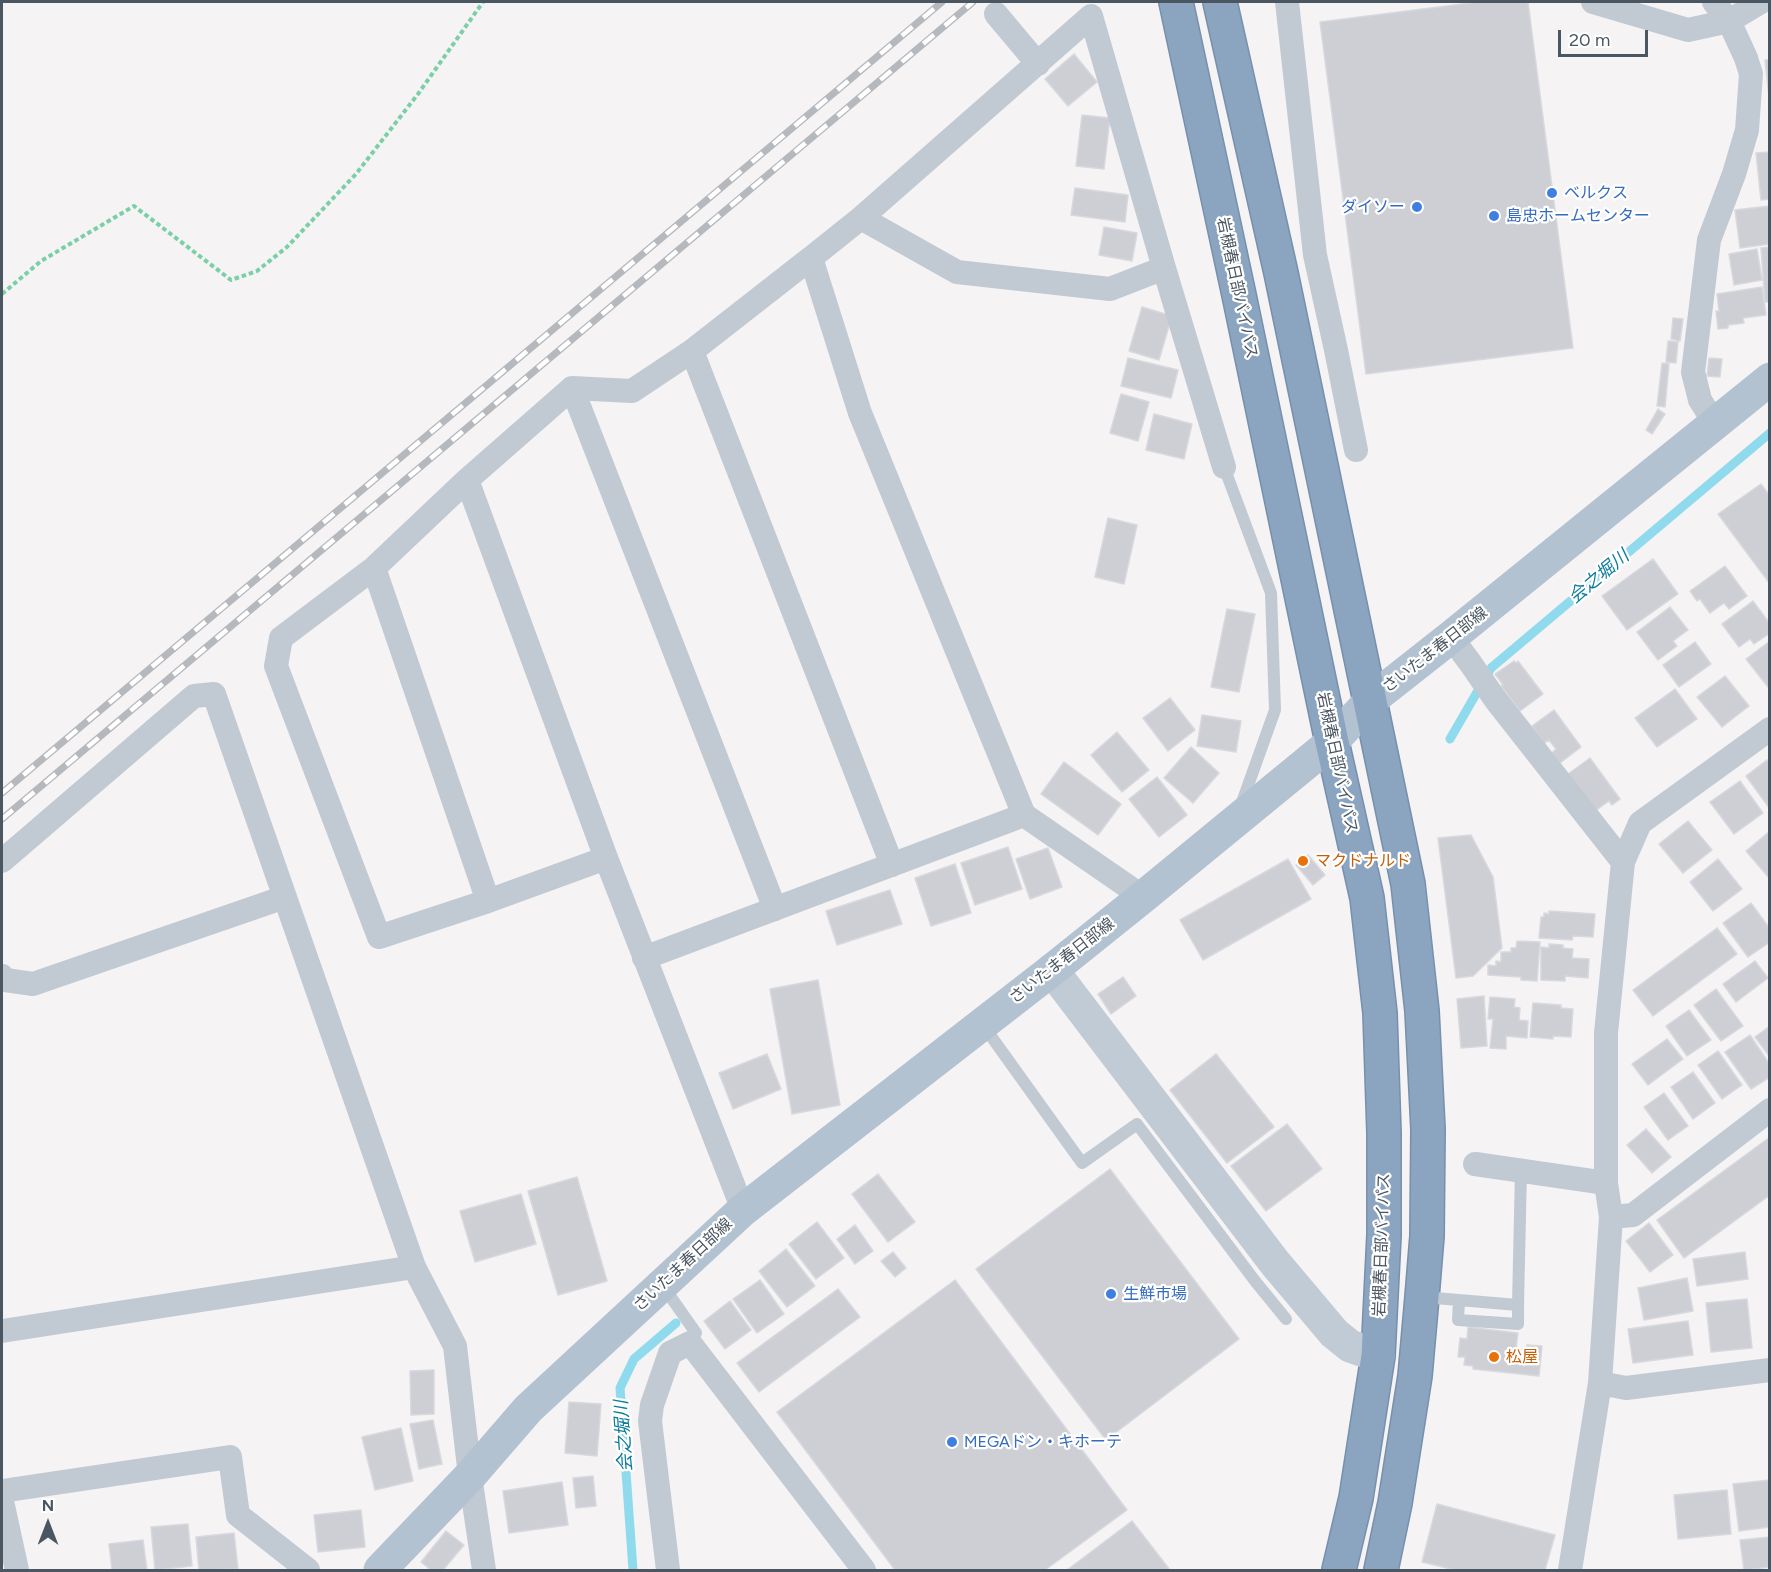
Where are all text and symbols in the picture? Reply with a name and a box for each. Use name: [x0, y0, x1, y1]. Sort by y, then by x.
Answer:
scale bar: [1561, 18, 1651, 56]
text: 20 m: [1569, 29, 1610, 51]
place label: ベルクス: [1564, 183, 1628, 203]
marker: ベルクス: [1545, 186, 1559, 200]
place label: ダイソー: [1341, 197, 1405, 217]
marker: ダイソー: [1410, 200, 1424, 214]
place label: 島忠ホームセンター: [1506, 206, 1650, 226]
marker: 島忠ホームセンター: [1487, 209, 1501, 223]
street label: 岩槻春日部バイパス: [1213, 216, 1261, 360]
water label: 会之堀川: [1564, 546, 1634, 608]
street label: さいたま春日部線: [1379, 603, 1491, 697]
street label: 岩槻春日部バイパス: [1313, 691, 1361, 835]
place label: マクドナルド: [1315, 851, 1411, 871]
marker: マクドナルド: [1296, 854, 1310, 868]
street label: さいたま春日部線: [1006, 914, 1118, 1008]
street label: 岩槻春日部バイパス: [1370, 1173, 1394, 1317]
street label: さいたま春日部線: [630, 1214, 736, 1316]
place label: 生鮮市場: [1123, 1284, 1187, 1304]
marker: 生鮮市場: [1104, 1287, 1118, 1301]
place label: 松屋: [1506, 1347, 1538, 1367]
marker: 松屋: [1487, 1350, 1501, 1364]
water label: 会之堀川: [611, 1399, 637, 1473]
place label: MEGAドン・キホーテ: [964, 1432, 1122, 1452]
marker: MEGAドン・キホーテ: [945, 1435, 959, 1449]
north arrow: [18, 1494, 78, 1554]
text: N: [42, 1496, 54, 1515]

